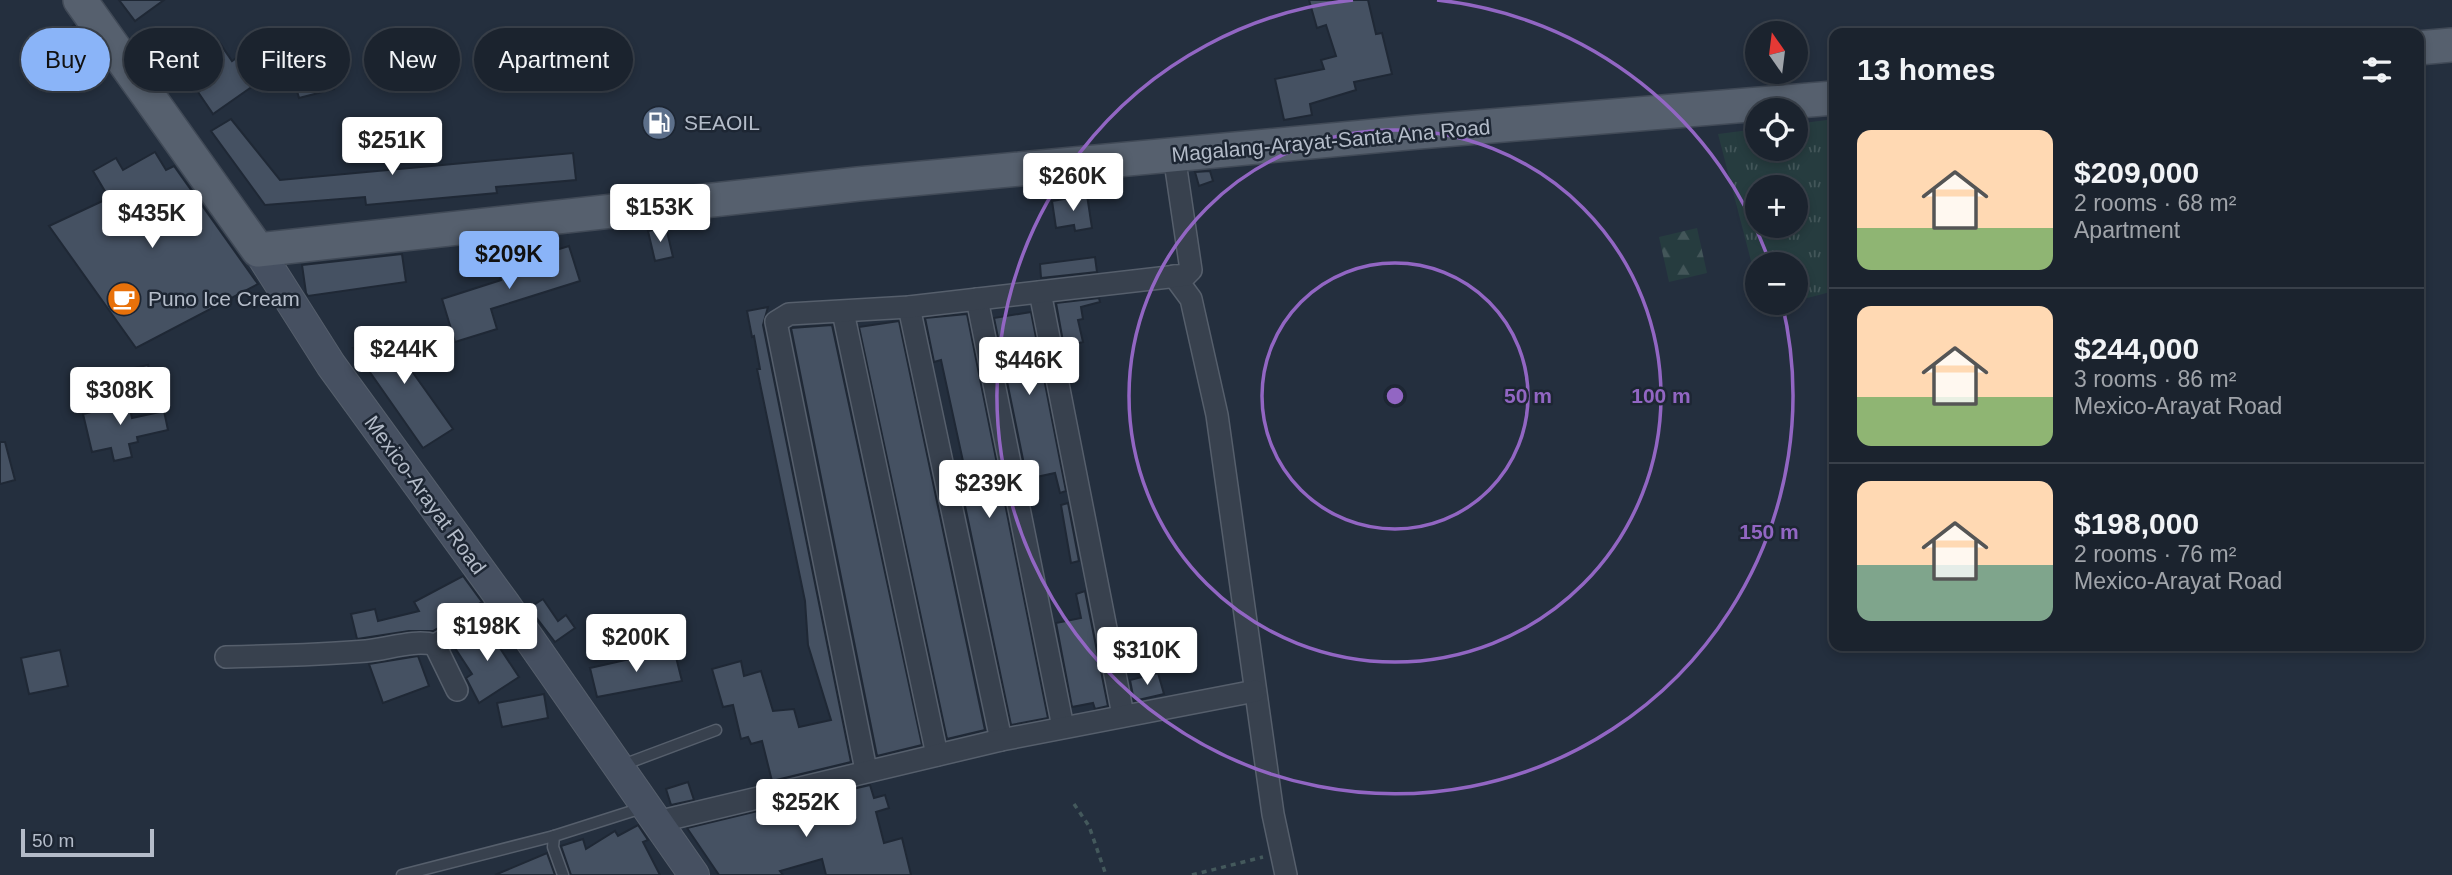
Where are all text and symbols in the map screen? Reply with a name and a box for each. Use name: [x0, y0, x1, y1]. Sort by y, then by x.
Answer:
north arrow: [1745, 21, 1808, 84]
map controls: [1745, 21, 1808, 315]
chip: Buy: [21, 28, 110, 91]
chip: Rent: [124, 28, 223, 91]
chip: Filters: [237, 28, 350, 91]
chip: New: [364, 28, 460, 91]
chip: Apartment: [474, 28, 633, 91]
icon: filters: [2358, 51, 2396, 89]
text: 13 homes: [1857, 53, 1995, 86]
button: locate: [1745, 98, 1808, 161]
fuel station icon: SEAOIL: [640, 104, 678, 142]
place label: SEAOIL: [684, 111, 760, 134]
street label: Magalang-Arayat-Santa Ana Road: [1171, 115, 1491, 166]
pin: $251K: [343, 118, 441, 177]
text: $251K: [358, 127, 426, 153]
pin: $260K: [1024, 154, 1122, 213]
text: $209,000: [2074, 156, 2199, 189]
icon: home: [1913, 158, 1997, 242]
text: $260K: [1039, 163, 1107, 189]
button: +: [1745, 175, 1808, 238]
pin: $153K: [611, 184, 709, 244]
pin: $435K: [103, 190, 201, 250]
text: 2 rooms · 68 m²: [2074, 190, 2236, 216]
text: $153K: [626, 194, 694, 220]
text: $435K: [118, 200, 186, 226]
text: Apartment: [2074, 217, 2180, 243]
pin: $209K: [460, 232, 558, 291]
text: $209K: [475, 241, 543, 267]
button: −: [1745, 252, 1808, 315]
cafe icon: Puno Ice Cream: [105, 280, 143, 318]
place label: Puno Ice Cream: [148, 287, 300, 310]
pin: $244K: [355, 326, 453, 386]
text: $244,000: [2074, 332, 2199, 365]
icon: home: [1913, 334, 1997, 418]
text: $244K: [370, 336, 438, 362]
pin: $446K: [980, 338, 1078, 397]
text: $446K: [995, 347, 1063, 373]
text: 3 rooms · 86 m²: [2074, 366, 2236, 392]
pin: $308K: [71, 368, 169, 427]
text: $308K: [86, 377, 154, 403]
centre of rings: [1383, 384, 1407, 408]
text: 50 m: [1504, 384, 1552, 407]
text: 100 m: [1631, 384, 1691, 407]
text: Mexico-Arayat Road: [2074, 393, 2282, 419]
street label: Mexico-Arayat Road: [360, 411, 491, 578]
pin: $239K: [940, 461, 1038, 520]
text: $239K: [955, 470, 1023, 496]
text: $198,000: [2074, 507, 2199, 540]
icon: home: [1913, 509, 1997, 593]
text: 150 m: [1739, 520, 1799, 543]
text: 2 rooms · 76 m²: [2074, 541, 2236, 567]
text: Mexico-Arayat Road: [2074, 568, 2282, 594]
pin: $198K: [438, 604, 536, 663]
text: $198K: [453, 613, 521, 639]
pin: $200K: [587, 614, 685, 674]
text: $200K: [602, 624, 670, 650]
pin: $310K: [1098, 628, 1196, 687]
text: $310K: [1113, 637, 1181, 663]
pin: $252K: [757, 780, 855, 839]
text: $252K: [772, 789, 840, 815]
scale bar: [21, 826, 154, 858]
text: 50 m: [32, 830, 74, 851]

